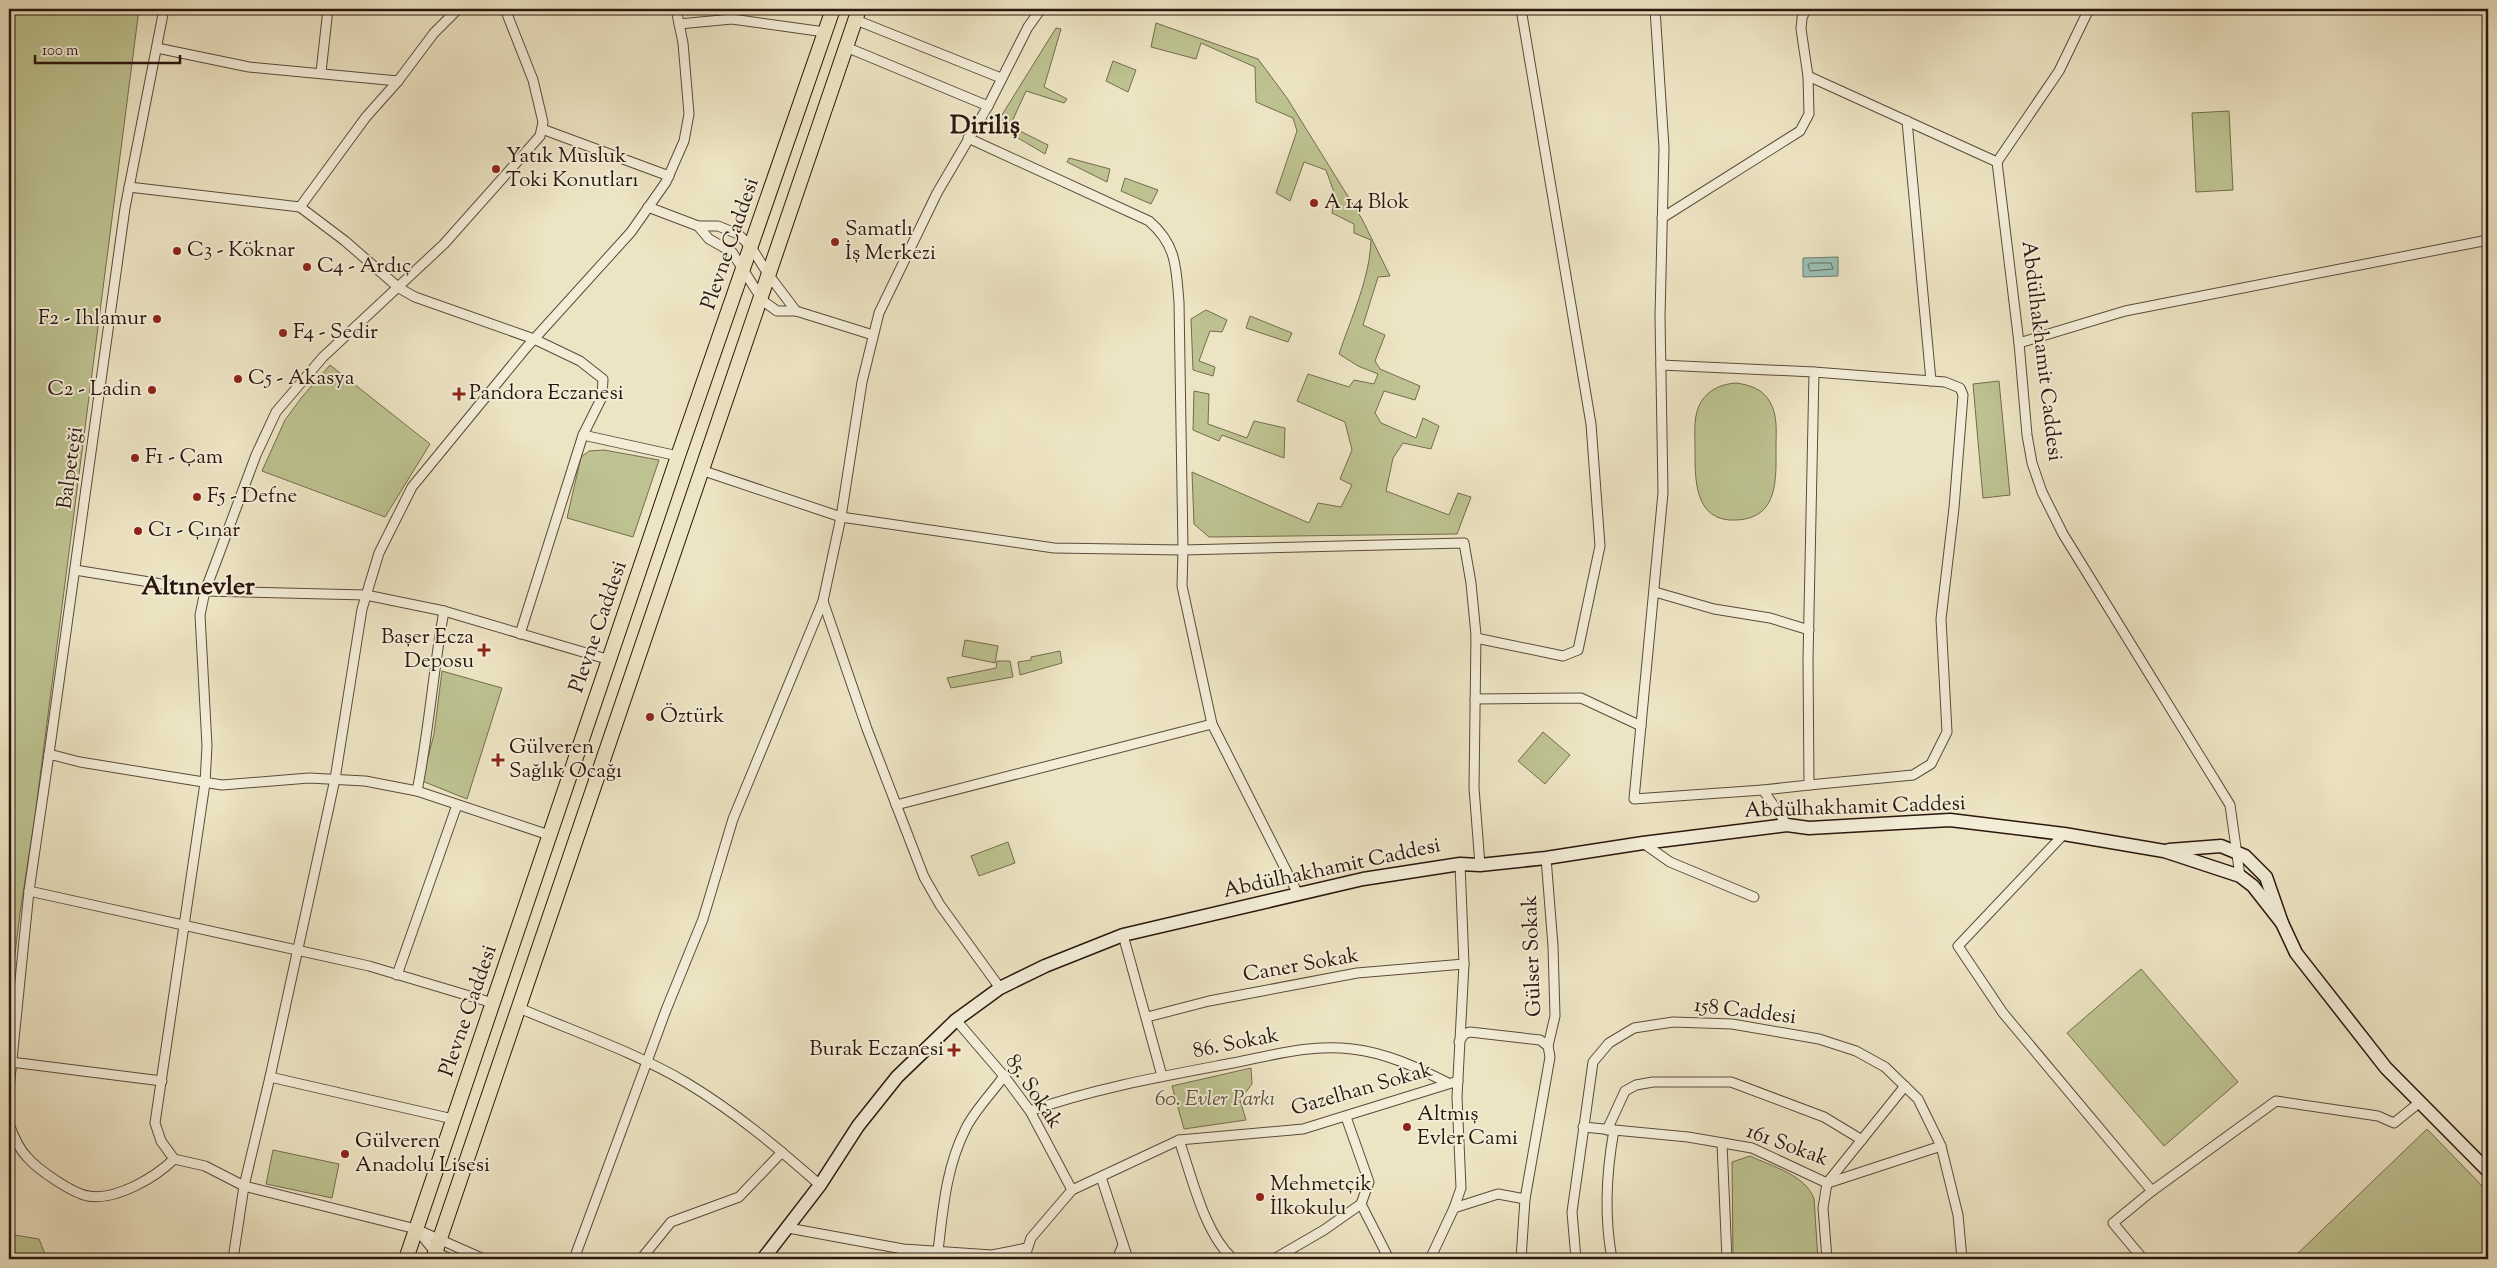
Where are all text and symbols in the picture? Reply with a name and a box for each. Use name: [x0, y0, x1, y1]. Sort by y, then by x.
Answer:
scale bar: [35, 32, 180, 64]
text: 100 m: [42, 41, 79, 62]
district label: Diriliş: [950, 108, 1020, 145]
place label: Yatık Musluk Toki Konutları: [506, 142, 639, 196]
marker: Yatık Musluk Toki Konutları: [490, 163, 502, 175]
street label: Plevne Caddesi: [694, 174, 768, 314]
place label: A 14 Blok: [1324, 188, 1410, 218]
marker: A 14 Blok: [1308, 197, 1320, 209]
place label: Samatlı İş Merkezi: [845, 215, 936, 269]
place label: C3 - Köknar: [187, 236, 295, 266]
marker: Samatlı İş Merkezi: [829, 236, 841, 248]
street label: Abdülhakhamit Caddesi: [2013, 239, 2069, 463]
marker: C3 - Köknar: [171, 245, 183, 257]
place label: C4 - Ardıç: [317, 252, 411, 282]
marker: C4 - Ardıç: [301, 261, 313, 273]
place label: F2 - Ihlamur: [38, 304, 147, 334]
marker: F2 - Ihlamur: [151, 313, 163, 325]
place label: F4 - Sedir: [293, 318, 378, 348]
marker: F4 - Sedir: [277, 327, 289, 339]
place label: C5 - Akasya: [248, 364, 355, 394]
marker: C5 - Akasya: [232, 373, 244, 385]
place label: C2 - Ladin: [47, 375, 142, 405]
place label: Pandora Eczanesi: [469, 379, 624, 409]
marker: C2 - Ladin: [146, 384, 158, 396]
marker: Pandora Eczanesi: [453, 388, 465, 400]
street label: Balpeteği: [50, 425, 92, 511]
place label: F1 - Çam: [145, 443, 223, 473]
marker: F1 - Çam: [129, 452, 141, 464]
place label: F5 - Defne: [207, 482, 297, 512]
marker: F5 - Defne: [191, 491, 203, 503]
place label: C1 - Çınar: [148, 516, 240, 546]
marker: C1 - Çınar: [132, 525, 144, 537]
street label: Plevne Caddesi: [562, 557, 636, 697]
district label: Altınevler: [141, 569, 255, 606]
place label: Başer Ecza Deposu: [381, 623, 474, 677]
marker: Başer Ecza Deposu: [478, 644, 490, 656]
place label: Öztürk: [660, 702, 725, 732]
marker: Öztürk: [644, 711, 656, 723]
place label: Gülveren Sağlık Ocağı: [509, 733, 622, 787]
marker: Gülveren Sağlık Ocağı: [491, 753, 505, 767]
street label: Abdülhakhamit Caddesi: [1744, 789, 1966, 827]
street label: Abdülhakhamit Caddesi: [1220, 831, 1444, 907]
street label: Gülser Sokak: [1516, 894, 1550, 1017]
street label: Plevne Caddesi: [432, 941, 506, 1081]
street label: Caner Sokak: [1241, 941, 1362, 991]
street label: 158 Caddesi: [1692, 991, 1798, 1033]
street label: 86. Sokak: [1191, 1021, 1282, 1067]
place label: Burak Eczanesi: [809, 1035, 944, 1065]
marker: Burak Eczanesi: [948, 1044, 960, 1056]
street label: 85. Sokak: [997, 1049, 1069, 1136]
street label: Gazelhan Sokak: [1288, 1055, 1437, 1124]
park label: 60. Evler Parkı: [1155, 1085, 1275, 1115]
place label: Altmış Evler Cami: [1417, 1100, 1518, 1154]
street label: 161 Sokak: [1742, 1117, 1833, 1175]
marker: Altmış Evler Cami: [1401, 1121, 1413, 1133]
place label: Gülveren Anadolu Lisesi: [355, 1127, 490, 1181]
marker: Gülveren Anadolu Lisesi: [339, 1148, 351, 1160]
place label: Mehmetçik İlkokulu: [1270, 1170, 1372, 1224]
marker: Mehmetçik İlkokulu: [1254, 1191, 1266, 1203]

